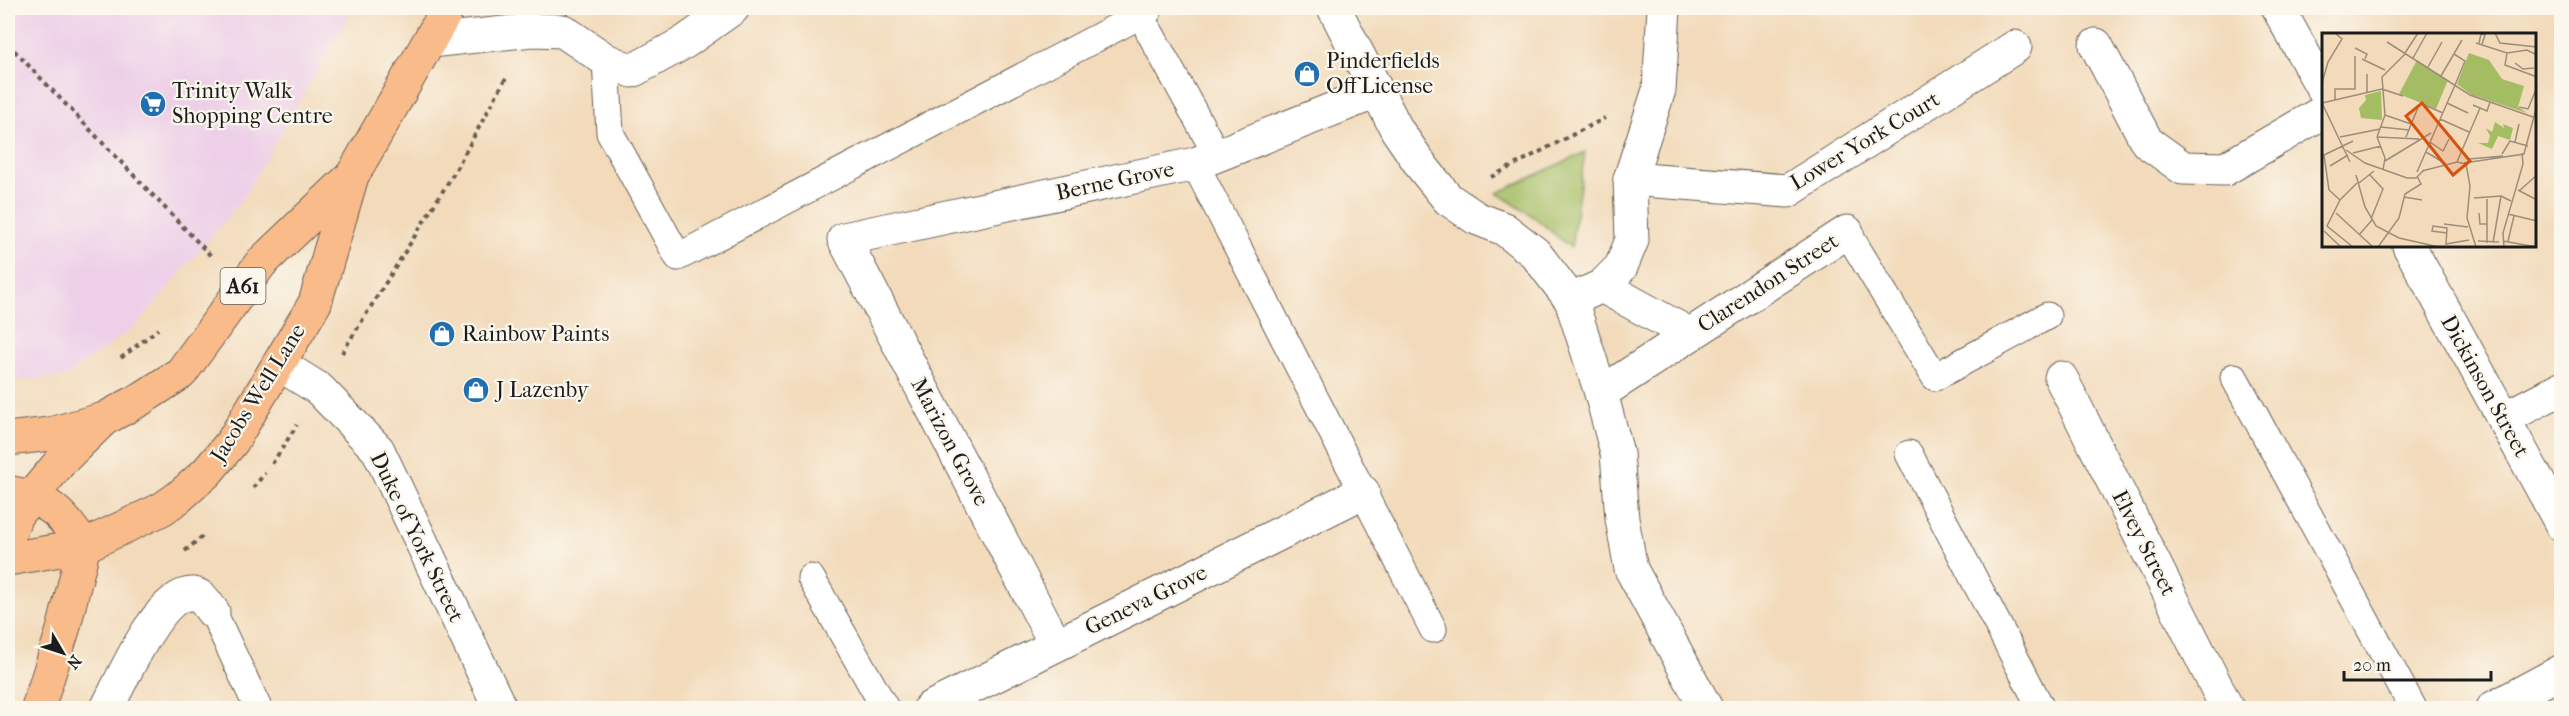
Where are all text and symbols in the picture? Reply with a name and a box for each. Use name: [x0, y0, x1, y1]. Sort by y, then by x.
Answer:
inset map: [2322, 33, 2536, 248]
place label: Pinderfields Off License: [1326, 48, 1440, 99]
shop icon: Pinderfields Off License: [1292, 59, 1322, 89]
place label: Trinity Walk Shopping Centre: [172, 78, 333, 129]
street label: Lower York Court: [1786, 86, 1945, 196]
supermarket icon: Trinity Walk Shopping Centre: [138, 89, 168, 119]
street label: Berne Grove: [1054, 156, 1176, 206]
street label: Clarendon Street: [1693, 228, 1843, 338]
road number: A61: [220, 268, 266, 304]
street label: Dickinson Street: [2435, 311, 2535, 462]
street label: Jacobs Well Lane: [204, 319, 311, 469]
shop icon: Rainbow Paints: [427, 319, 457, 349]
place label: Rainbow Paints: [462, 321, 609, 347]
street label: Marizon Grove: [905, 373, 995, 511]
shop icon: J Lazenby: [461, 375, 491, 405]
place label: J Lazenby: [494, 377, 590, 403]
street label: Duke of York Street: [365, 448, 470, 626]
street label: Elvey Street: [2106, 486, 2182, 600]
street label: Geneva Grove: [1081, 559, 1211, 641]
north arrow: [33, 623, 93, 683]
scale bar: [2344, 644, 2491, 682]
text: N: [63, 651, 85, 673]
text: 20 m: [2353, 655, 2391, 676]

